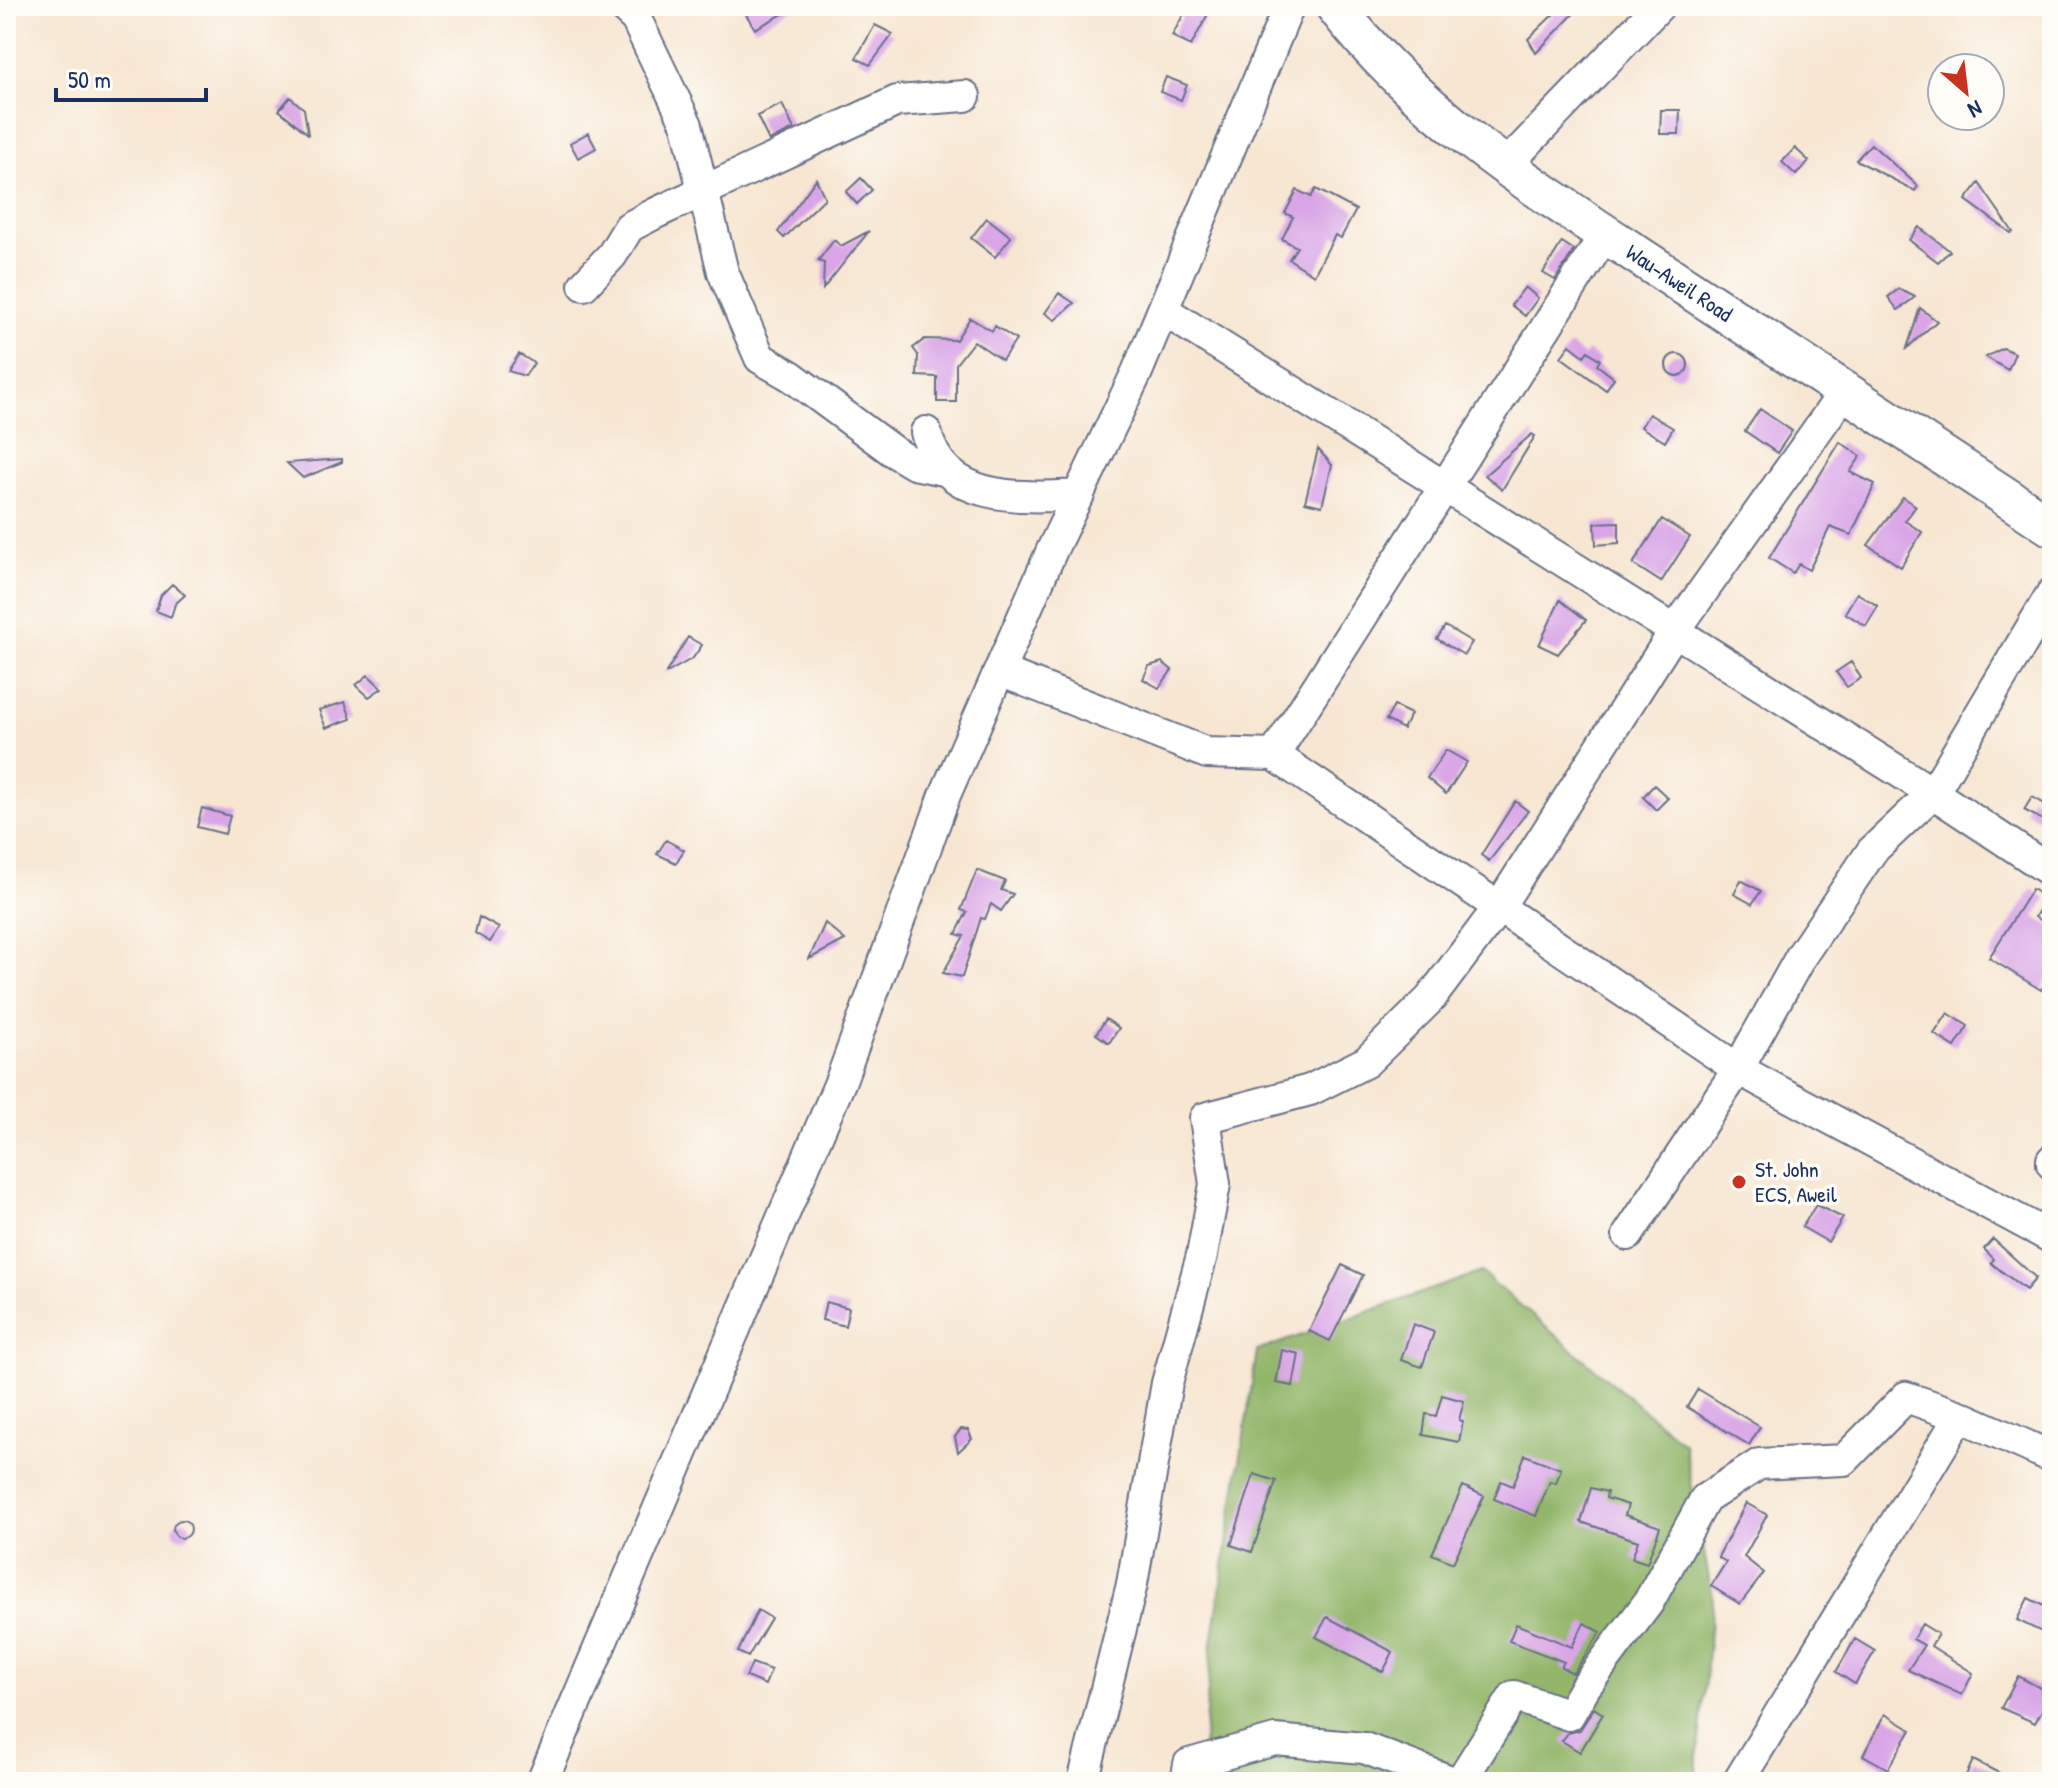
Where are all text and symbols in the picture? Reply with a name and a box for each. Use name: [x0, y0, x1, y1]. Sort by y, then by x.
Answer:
scale bar: [56, 52, 206, 102]
north arrow: [1926, 52, 2006, 132]
text: 50 m: [68, 63, 111, 95]
text: N: [1963, 94, 1988, 126]
street label: Wau-Aweil Road: [1620, 237, 1739, 329]
place label: St. John ECS, Aweil: [1755, 1154, 1837, 1209]
marker: St. John ECS, Aweil: [1730, 1173, 1748, 1191]

